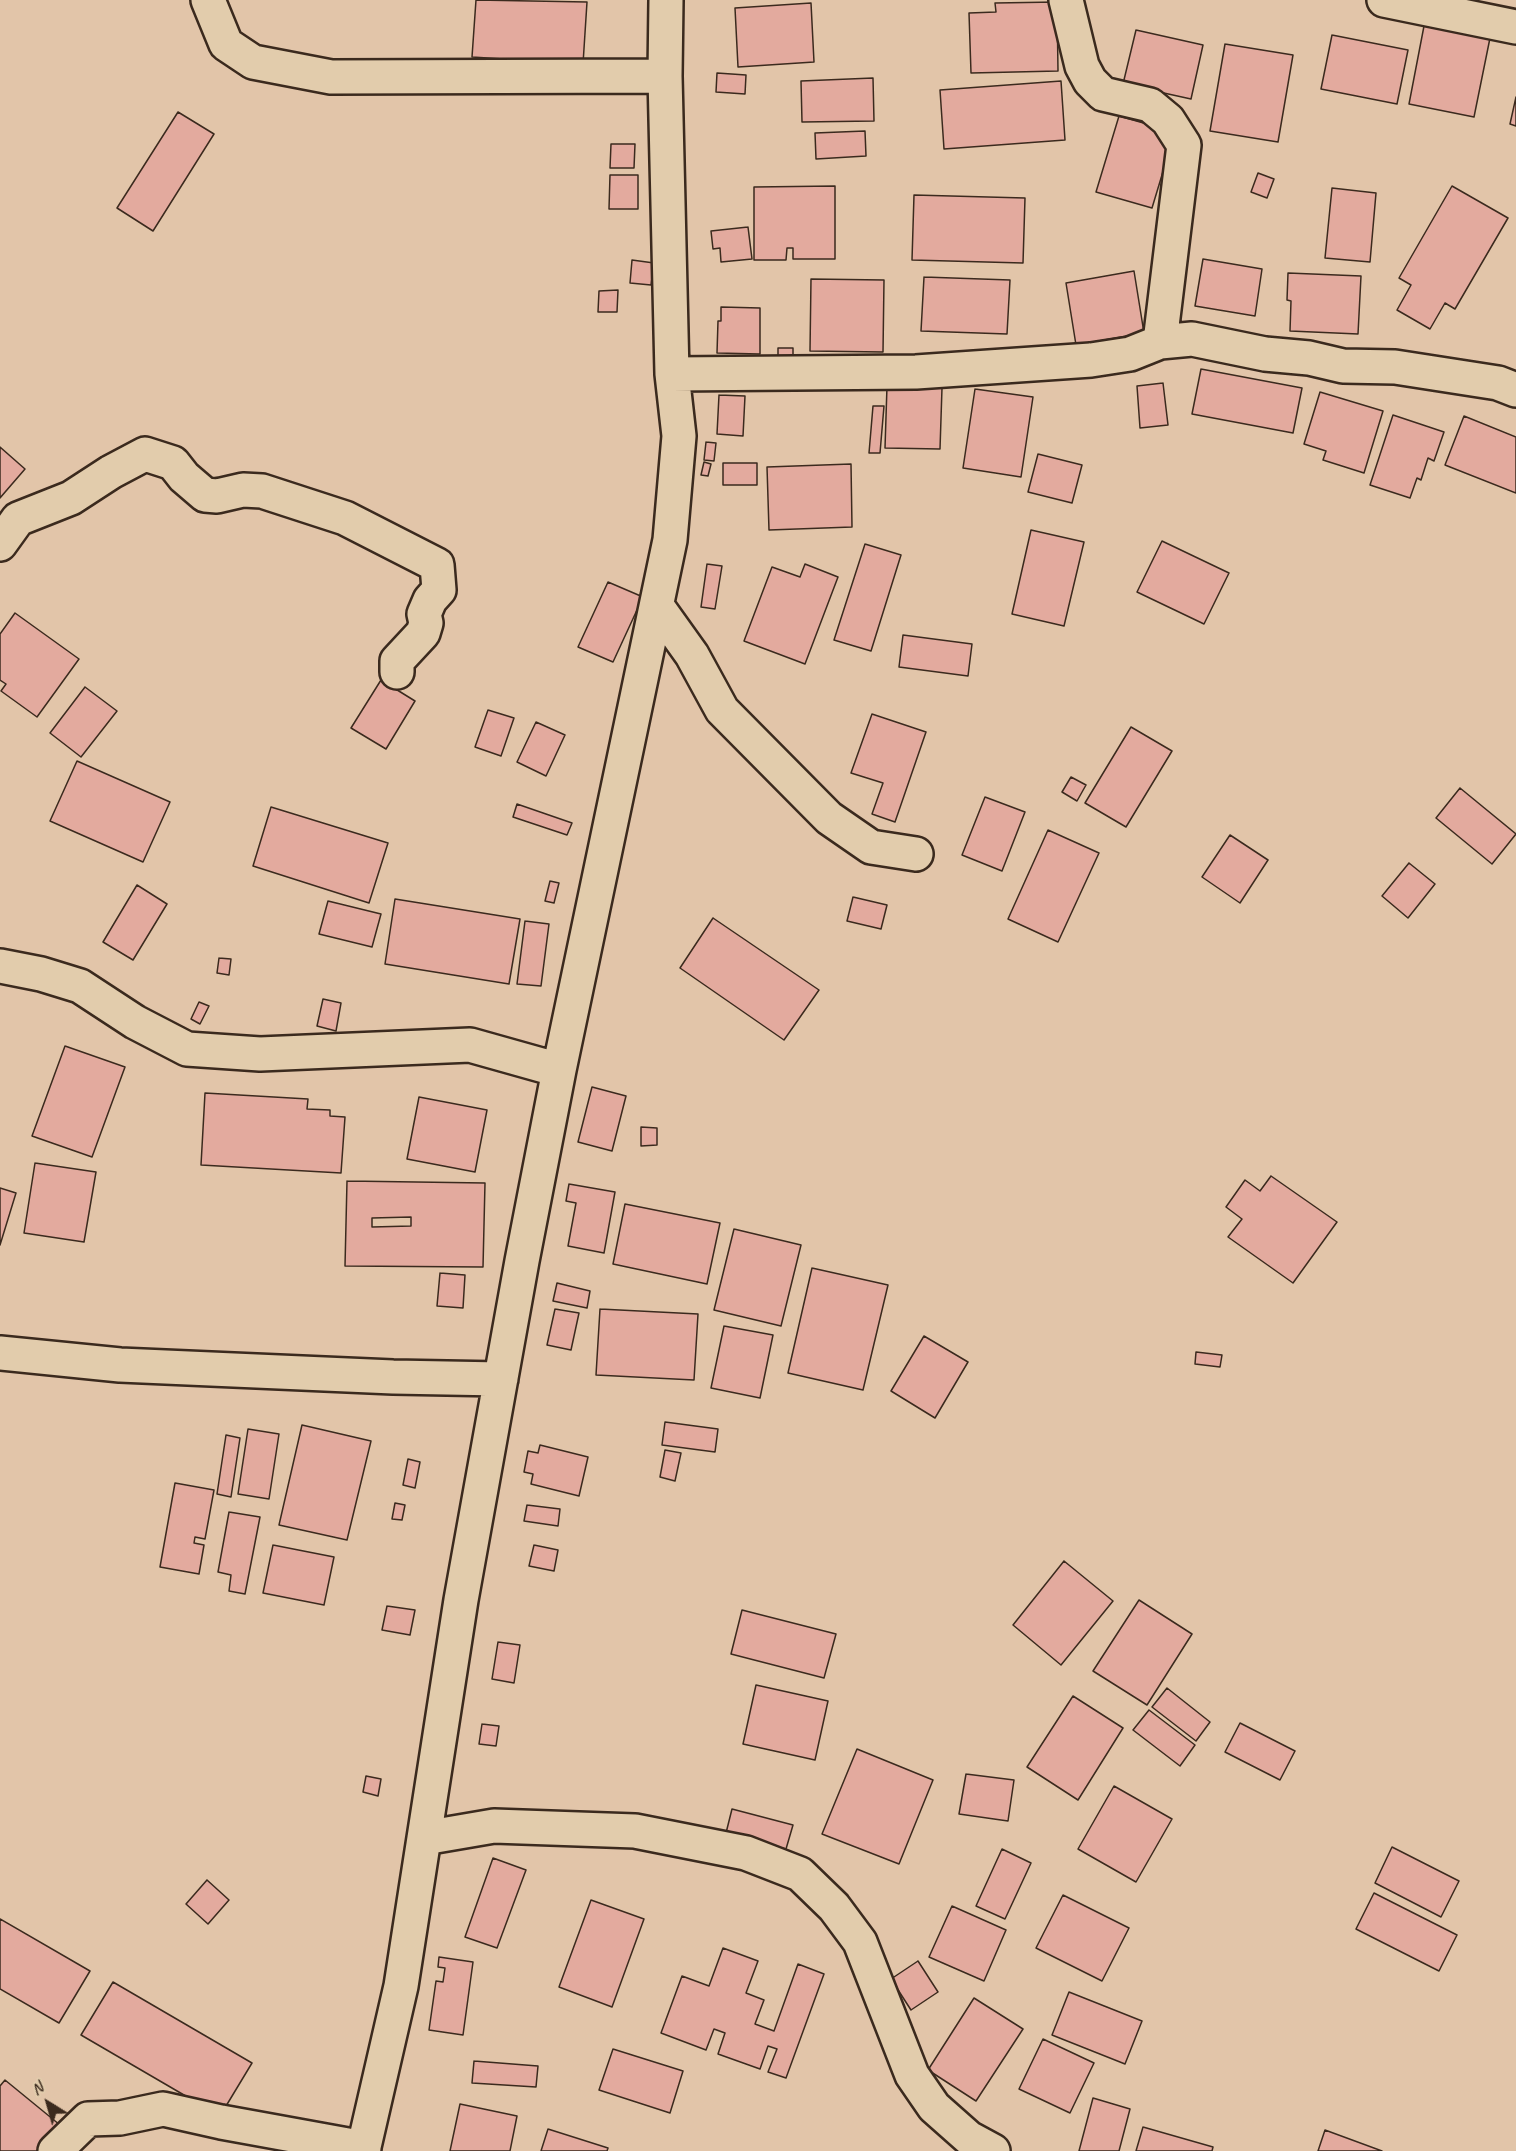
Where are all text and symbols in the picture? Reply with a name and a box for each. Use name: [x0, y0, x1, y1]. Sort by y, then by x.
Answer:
north arrow: [18, 2073, 78, 2133]
text: N: [27, 2078, 47, 2100]

